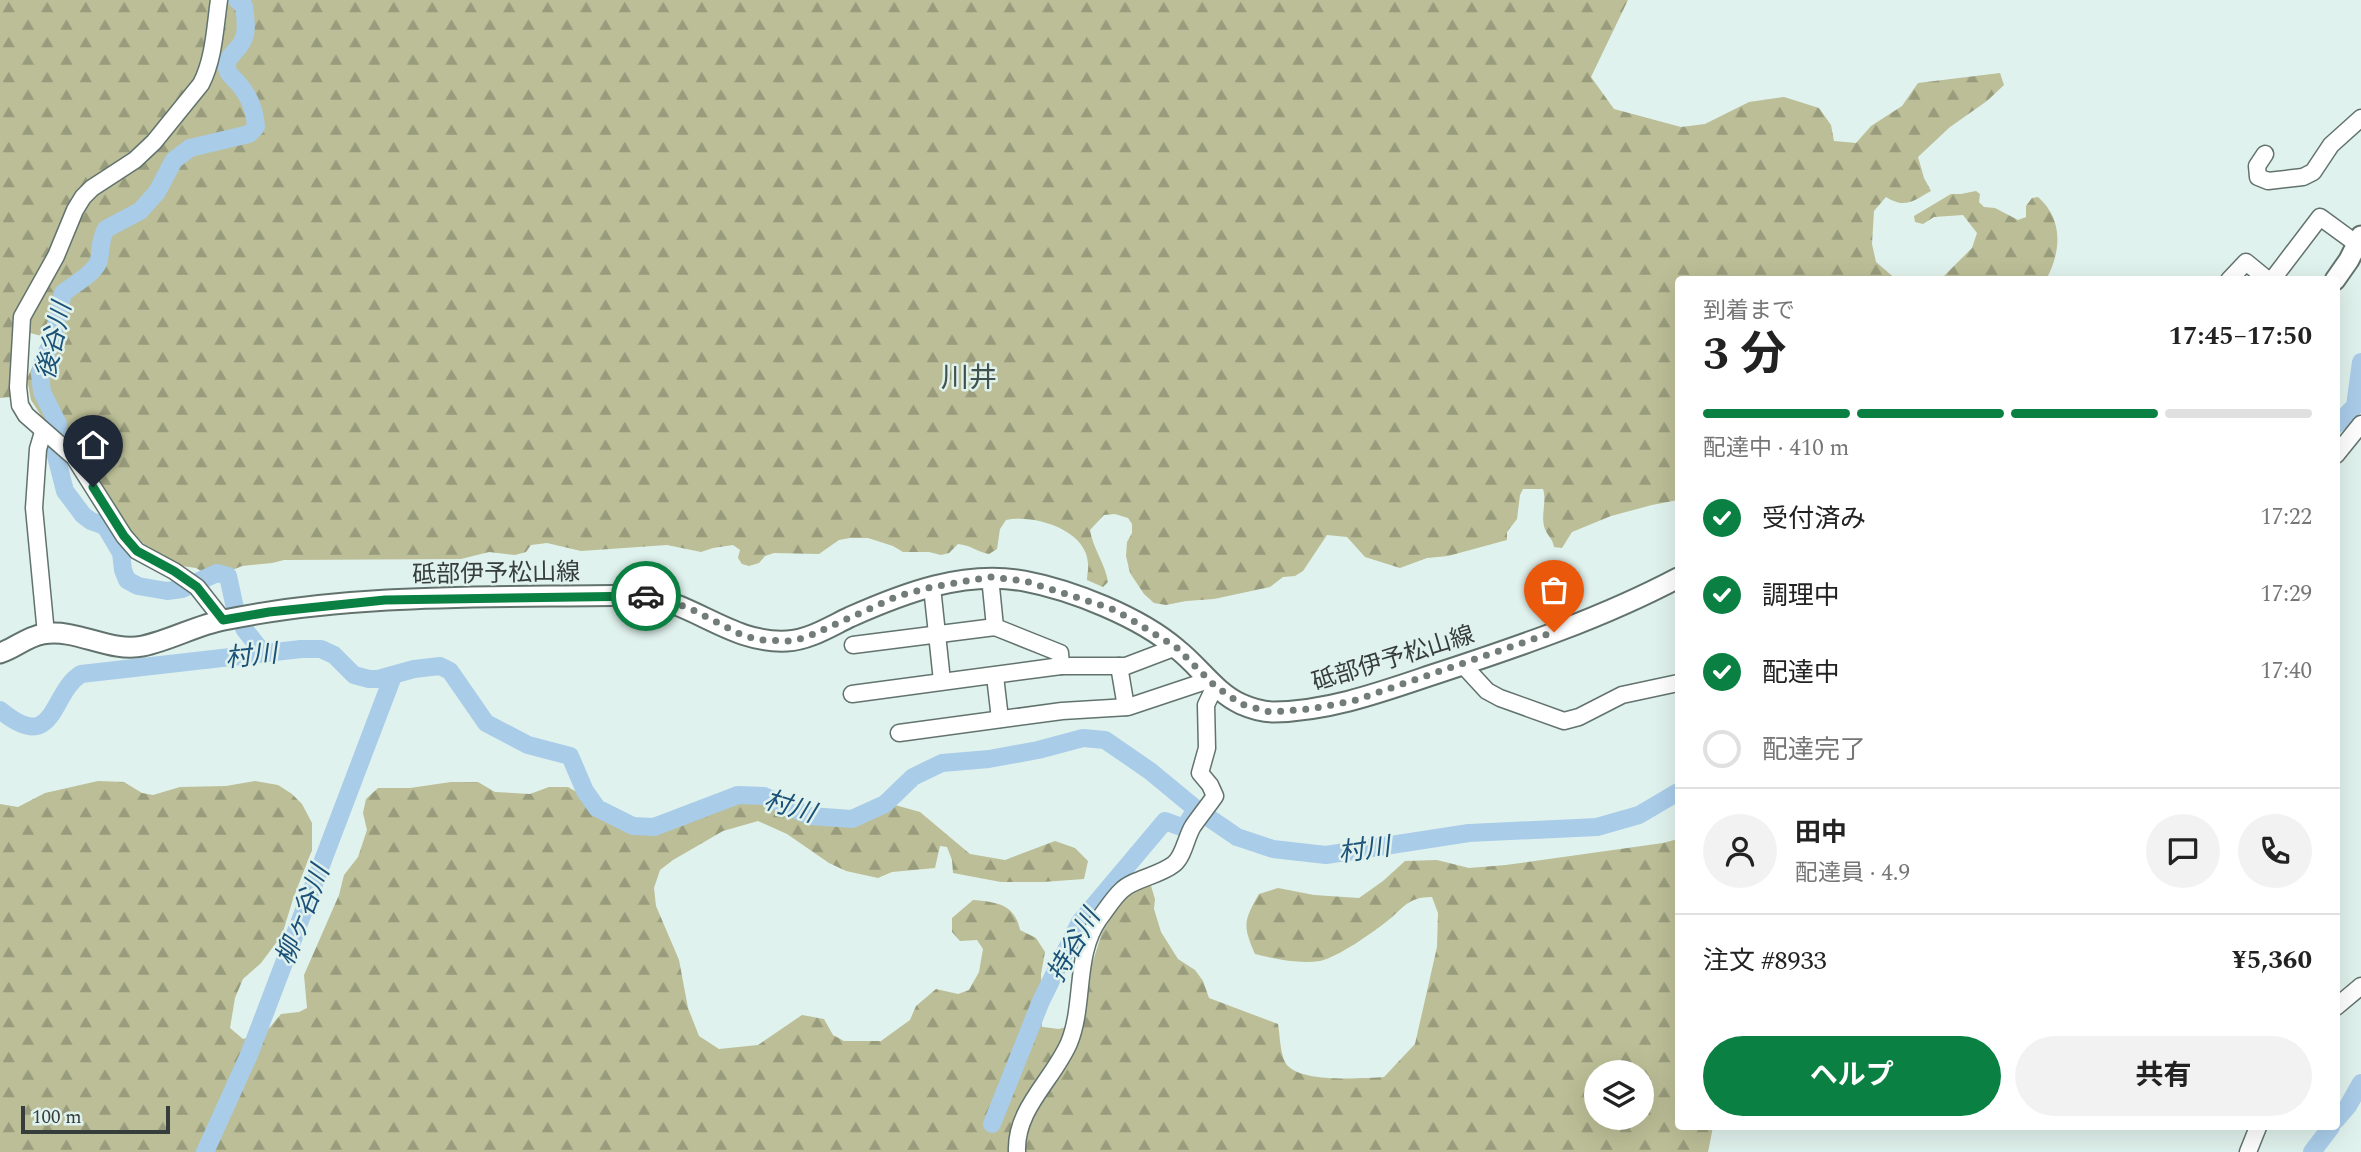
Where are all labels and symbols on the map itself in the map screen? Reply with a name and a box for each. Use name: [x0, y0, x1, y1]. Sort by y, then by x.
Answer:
water label: 後谷川: [26, 296, 83, 384]
district label: 川井: [941, 357, 997, 400]
pin: [63, 415, 123, 487]
street label: 砥部伊予松山線: [412, 555, 580, 593]
pin: [1524, 560, 1584, 632]
courier: [611, 561, 681, 631]
street label: 砥部伊予松山線: [1308, 617, 1479, 701]
water label: 村川: [223, 633, 282, 679]
water label: 村川: [759, 780, 823, 835]
water label: 村川: [1336, 826, 1396, 873]
water label: 柳ヶ谷川: [266, 857, 341, 971]
water label: 持谷川: [1037, 899, 1112, 989]
scale bar: [21, 1103, 170, 1135]

